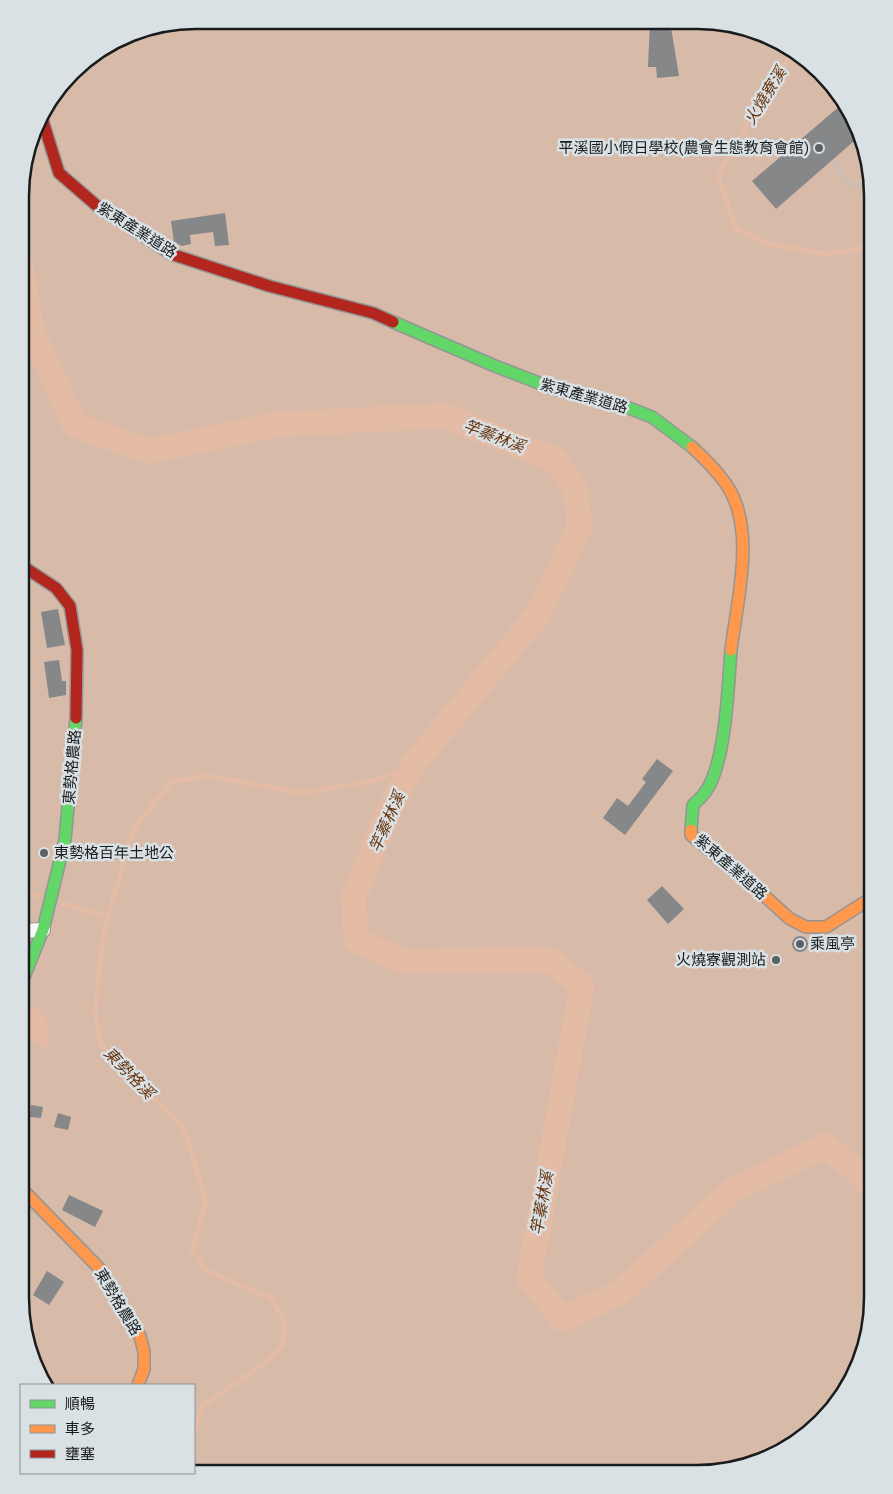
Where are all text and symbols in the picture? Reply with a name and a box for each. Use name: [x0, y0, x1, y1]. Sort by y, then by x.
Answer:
water label: 火燒寮溪: [740, 62, 791, 128]
place label: 平溪國小假日學校(農會生態教育會館): [558, 139, 809, 157]
marker: 平溪國小假日學校(農會生態教育會館): [813, 142, 825, 154]
street label: 紫東產業道路: [94, 199, 180, 261]
street label: 紫東產業道路: [538, 375, 630, 417]
water label: 竿蓁林溪: [461, 416, 529, 457]
street label: 東勢格農路: [60, 729, 84, 805]
water label: 竿蓁林溪: [365, 787, 410, 855]
street label: 紫東產業道路: [691, 831, 771, 903]
place label: 東勢格百年土地公: [54, 844, 174, 862]
marker: 東勢格百年土地公: [38, 847, 50, 859]
place label: 乘風亭: [810, 935, 855, 953]
marker: 乘風亭: [794, 938, 806, 950]
place label: 火燒寮觀測站: [676, 951, 766, 969]
marker: 火燒寮觀測站: [770, 954, 782, 966]
water label: 東勢格溪: [100, 1043, 159, 1104]
water label: 竿蓁林溪: [527, 1168, 557, 1236]
street label: 東勢格農路: [91, 1265, 145, 1339]
legend: [20, 1384, 195, 1474]
text: 順暢: [65, 1395, 95, 1413]
text: 車多: [65, 1420, 95, 1438]
text: 壅塞: [65, 1445, 95, 1463]

